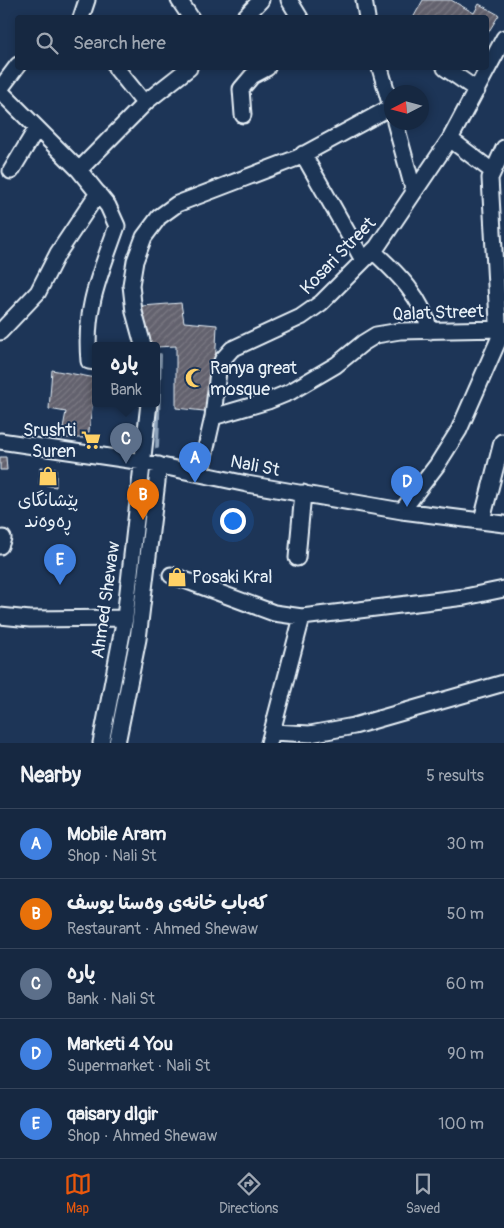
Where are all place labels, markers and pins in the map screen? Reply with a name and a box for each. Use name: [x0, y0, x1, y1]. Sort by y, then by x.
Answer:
place label: Ranya great mosque: [210, 357, 298, 401]
mosque icon: Ranya great mosque: [184, 367, 206, 389]
place label: Srushti Suren: [23, 419, 76, 463]
pin: C: [110, 423, 142, 464]
supermarket icon: Srushti Suren: [80, 429, 102, 451]
pin: A: [179, 442, 211, 483]
shop icon: پێشانگای ڕه‌وه‌ند: [37, 465, 59, 487]
pin: D: [391, 466, 423, 507]
pin: B: [127, 479, 159, 520]
place label: پێشانگای ڕه‌وه‌ند: [18, 489, 78, 536]
pin: E: [44, 544, 76, 585]
shop icon: Posaki Kral: [166, 566, 188, 588]
place label: Posaki Kral: [192, 566, 273, 589]

